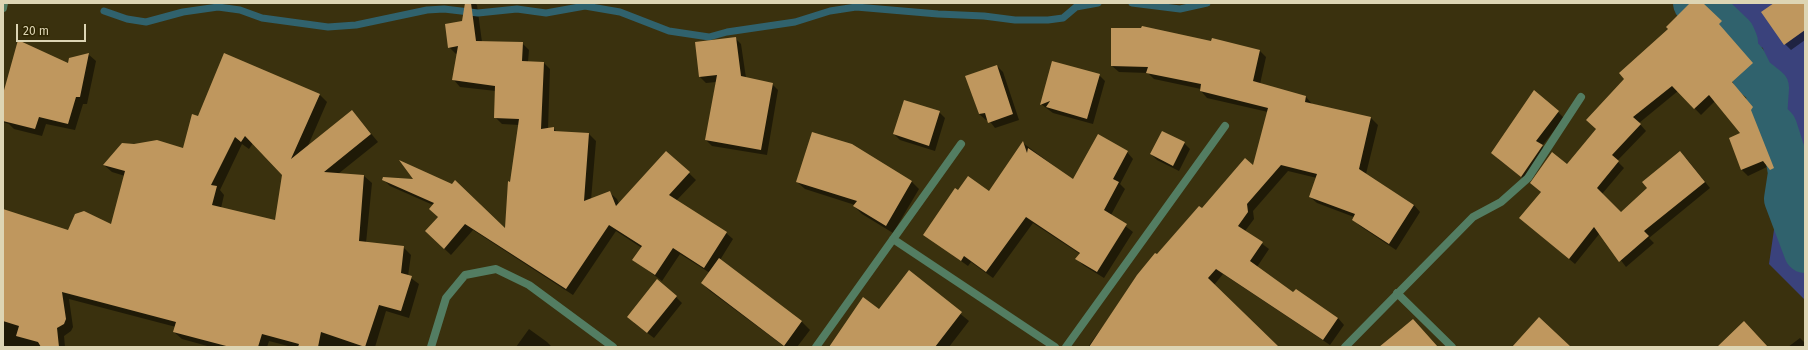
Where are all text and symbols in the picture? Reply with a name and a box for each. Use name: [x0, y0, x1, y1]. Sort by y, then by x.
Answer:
scale bar: [18, 16, 88, 42]
text: 20 m: [23, 24, 49, 38]

